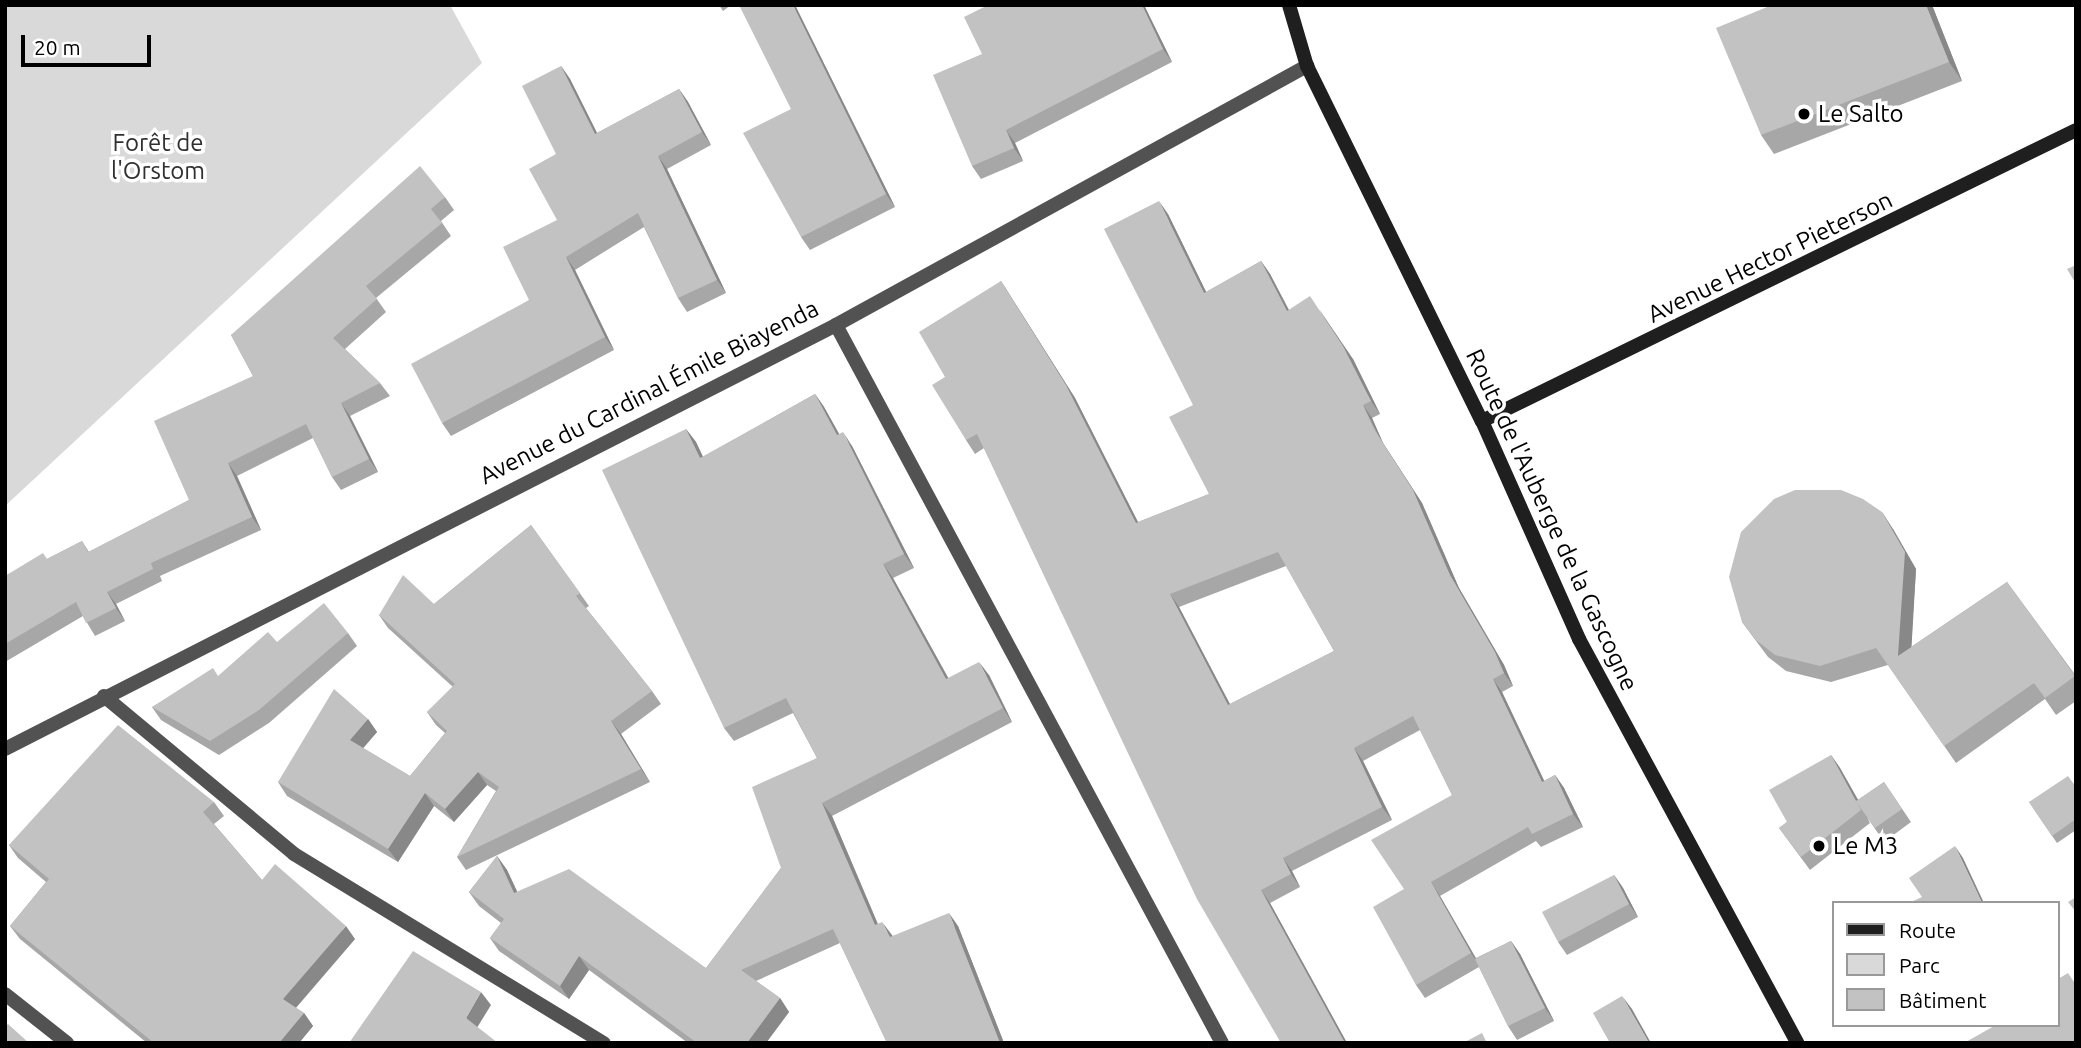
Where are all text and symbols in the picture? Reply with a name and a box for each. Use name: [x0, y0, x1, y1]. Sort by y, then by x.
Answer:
scale bar: [24, 21, 154, 65]
text: 20 m: [34, 35, 81, 59]
place label: Le Salto: [1818, 100, 1904, 128]
marker: Le Salto: [1796, 106, 1812, 122]
park label: Forêt de l'Orstom: [111, 129, 205, 185]
street label: Avenue Hector Pieterson: [1643, 185, 1897, 329]
street label: Avenue du Cardinal Émile Biayenda: [475, 294, 823, 490]
street label: Route de l'Auberge de la Gascogne: [1460, 345, 1644, 695]
place label: Le M3: [1833, 832, 1898, 860]
marker: Le M3: [1811, 838, 1827, 854]
legend: [1832, 901, 2060, 1027]
text: Route: [1899, 918, 1956, 942]
text: Parc: [1899, 953, 1940, 977]
text: Bâtiment: [1899, 988, 1986, 1012]

